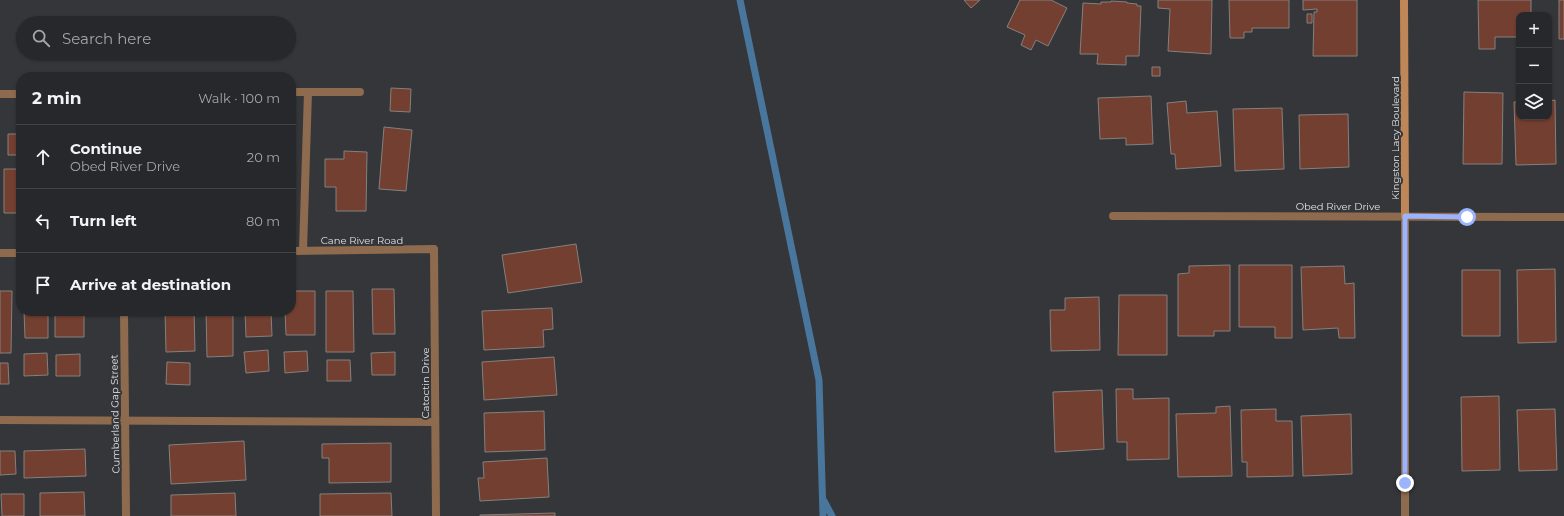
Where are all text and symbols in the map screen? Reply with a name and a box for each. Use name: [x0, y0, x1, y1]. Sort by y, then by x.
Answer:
map controls: [1516, 12, 1552, 120]
button: +: [1516, 12, 1552, 48]
search box: [16, 16, 296, 60]
icon: search: [30, 27, 52, 49]
text: Search here: [62, 29, 151, 48]
button: −: [1516, 48, 1552, 84]
street label: Kingston Lacy Boulevard: [1389, 76, 1402, 200]
button: layers: [1516, 84, 1552, 120]
text: 2 min: [32, 88, 82, 108]
text: Walk · 100 m: [198, 90, 280, 106]
text: Continue: [70, 139, 142, 158]
icon: ahead: [32, 146, 54, 168]
text: 20 m: [247, 149, 280, 165]
text: Obed River Drive: [70, 158, 180, 174]
street label: Obed River Drive: [1296, 200, 1380, 213]
route start: [1458, 208, 1476, 226]
icon: left: [32, 210, 54, 232]
text: Turn left: [70, 211, 137, 230]
text: 80 m: [246, 213, 280, 229]
street label: Cane River Road: [321, 234, 403, 247]
icon: arrive: [32, 274, 54, 296]
text: Arrive at destination: [70, 275, 231, 294]
street label: Catoctin Drive: [419, 347, 432, 419]
street label: Cumberland Gap Street: [107, 354, 123, 474]
route end: [1396, 474, 1414, 492]

